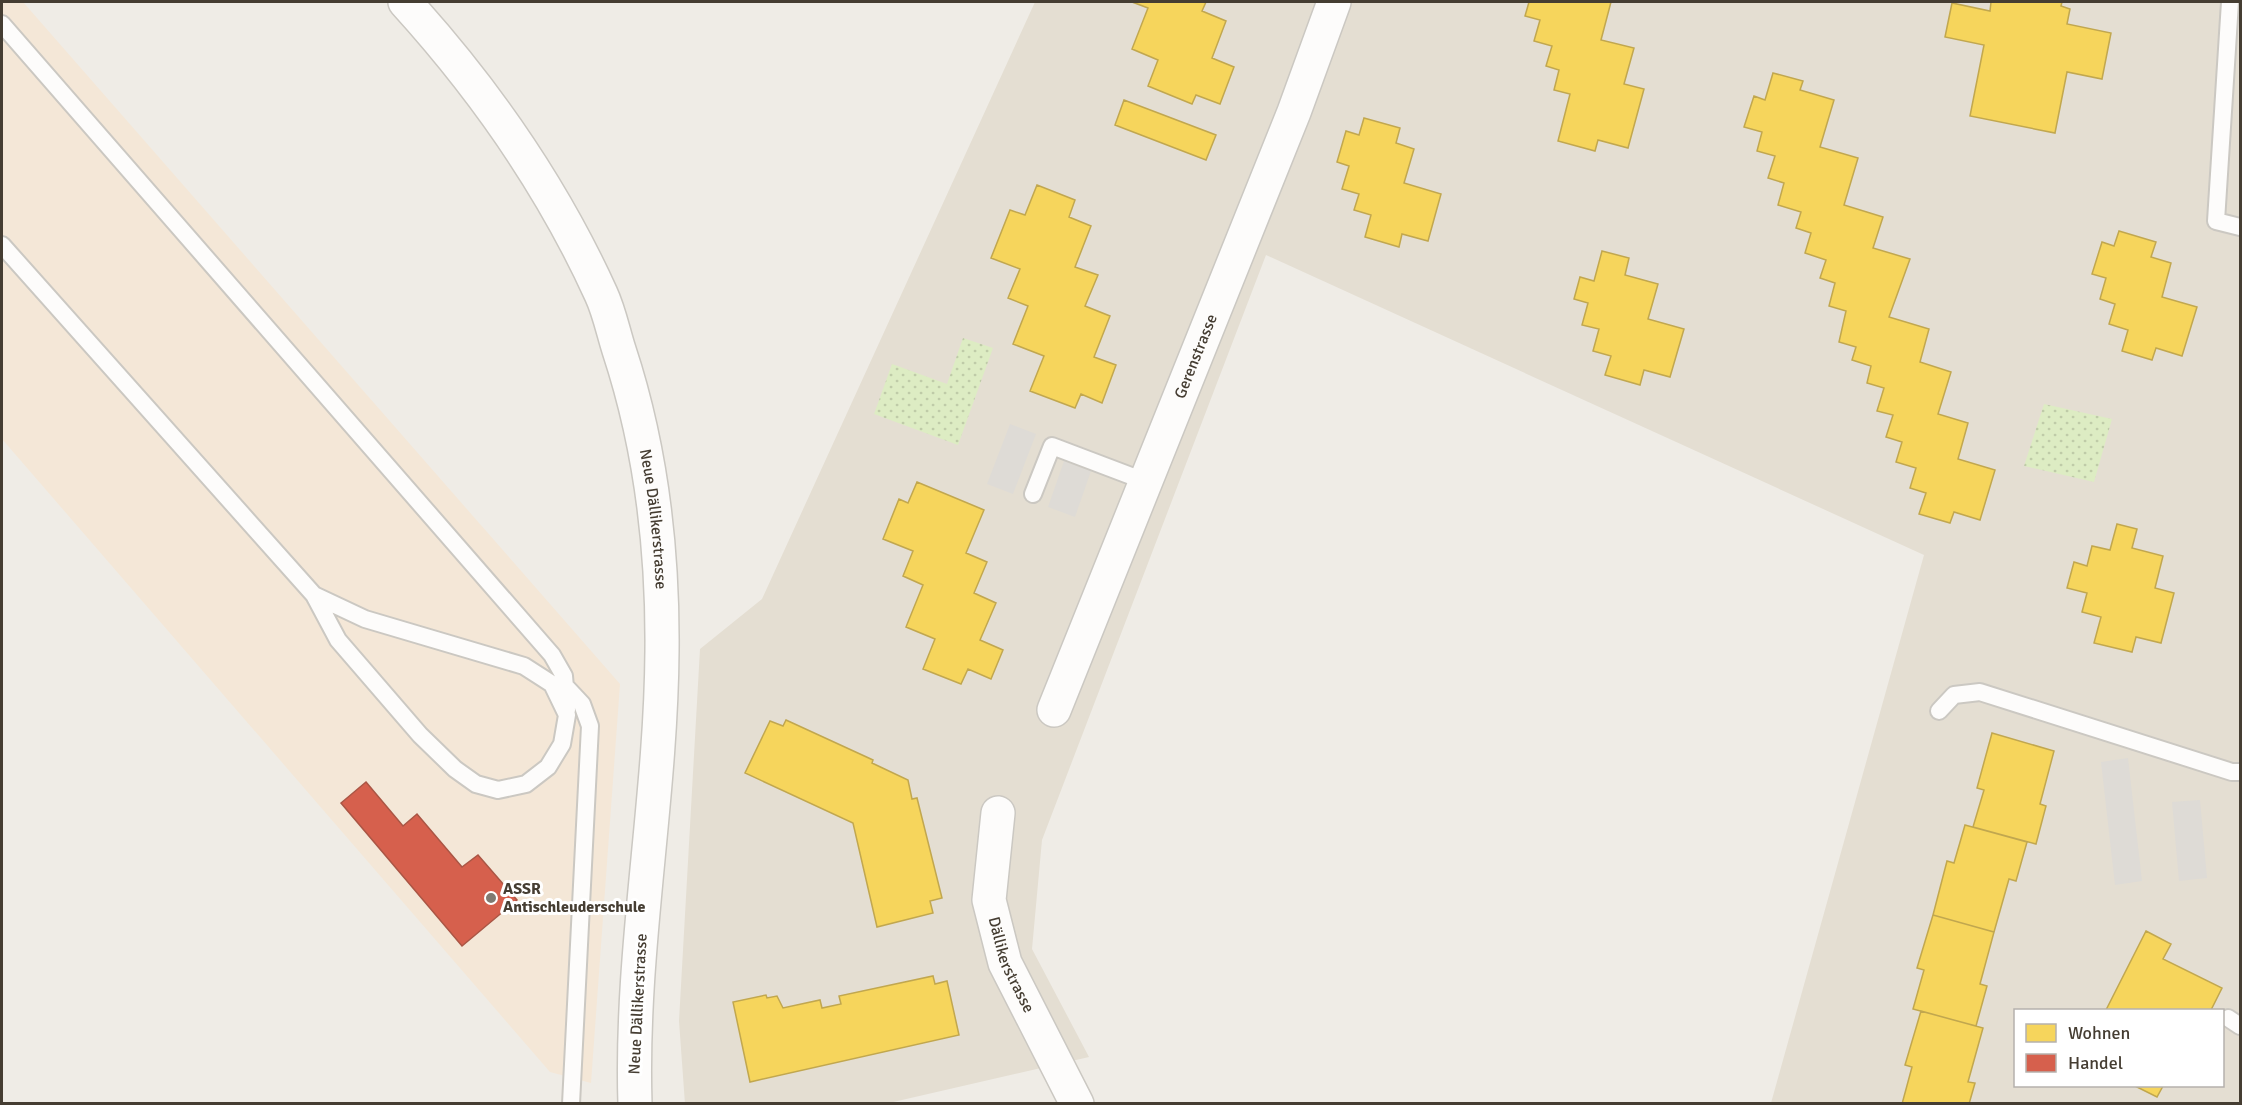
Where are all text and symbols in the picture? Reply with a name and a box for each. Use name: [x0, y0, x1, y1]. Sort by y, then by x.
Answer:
street label: Gerenstrasse: [1170, 311, 1222, 402]
street label: Neue Dällikerstrasse: [635, 447, 671, 590]
place label: ASSR Antischleuderschule: [503, 879, 646, 917]
marker: ASSR Antischleuderschule: [484, 891, 498, 905]
street label: Dällikerstrasse: [984, 915, 1039, 1016]
street label: Neue Dällikerstrasse: [624, 933, 652, 1075]
legend: [2014, 1009, 2224, 1087]
text: Wohnen: [2068, 1022, 2130, 1044]
text: Handel: [2068, 1052, 2123, 1074]

